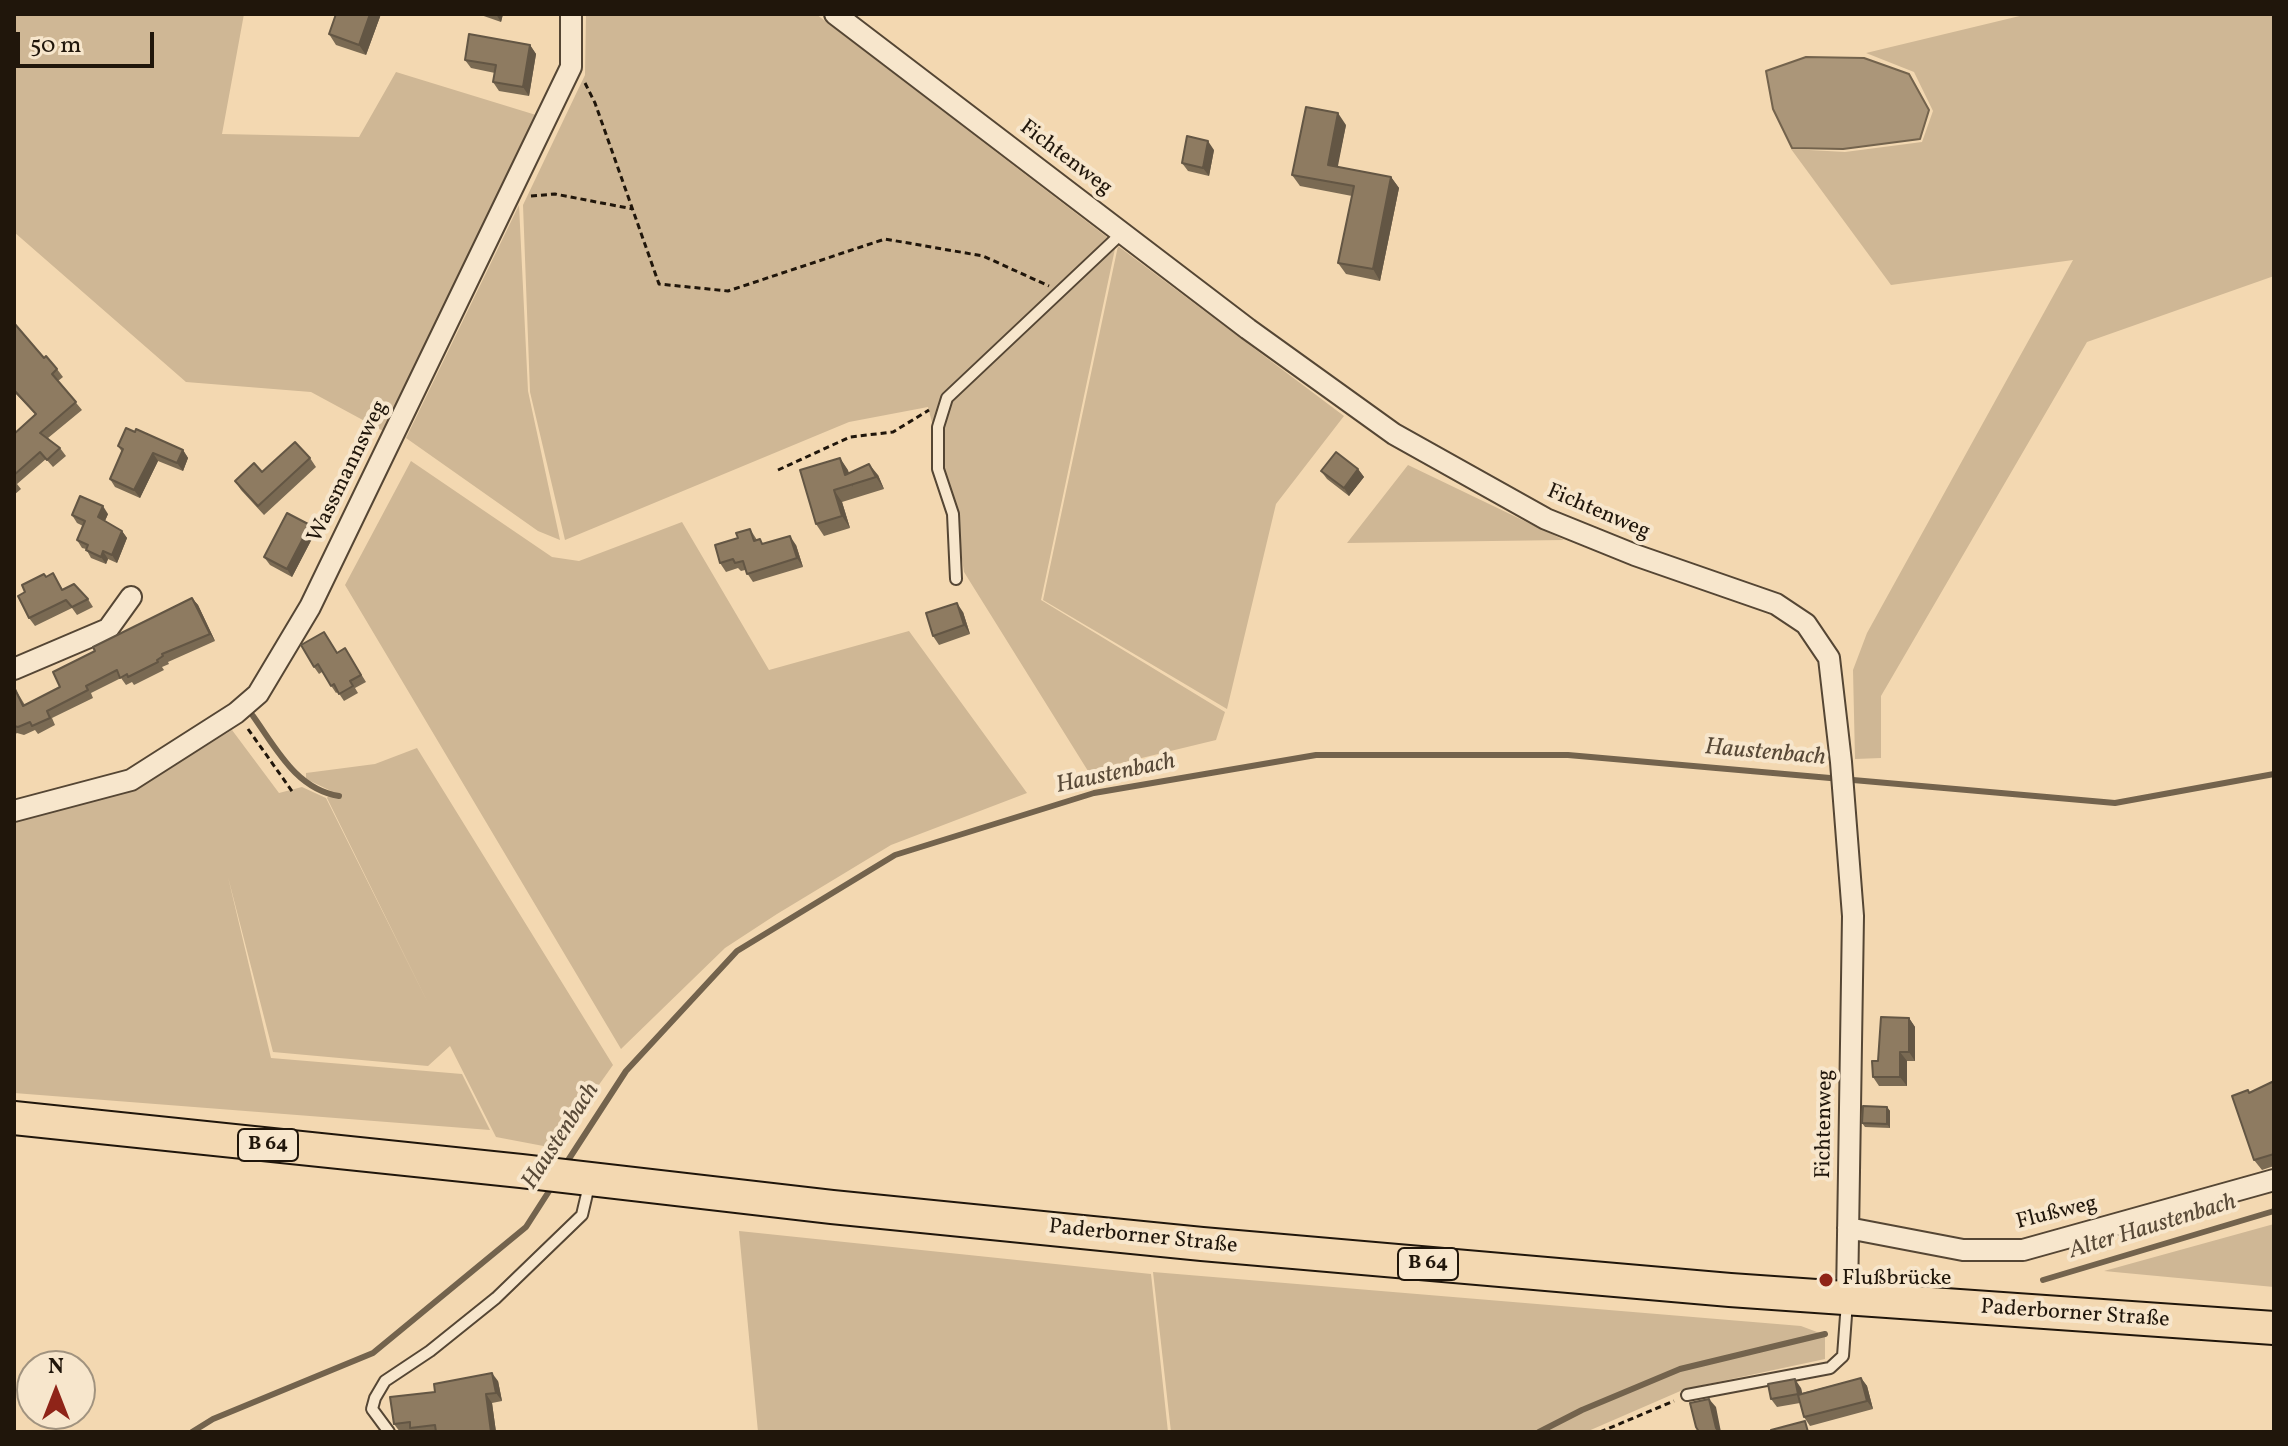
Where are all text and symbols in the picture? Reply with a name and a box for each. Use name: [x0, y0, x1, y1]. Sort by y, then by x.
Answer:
scale bar: [20, 16, 158, 66]
text: 50 m: [30, 29, 82, 63]
street label: Fichtenweg: [1013, 116, 1117, 202]
street label: Wassmannsweg: [303, 397, 395, 547]
street label: Fichtenweg: [1543, 479, 1653, 547]
water label: Haustenbach: [1703, 734, 1827, 774]
water label: Haustenbach: [1054, 748, 1178, 802]
street label: Fichtenweg: [1812, 1069, 1840, 1179]
water label: Haustenbach: [517, 1078, 607, 1196]
road number: B 64: [238, 1129, 298, 1161]
water label: Alter Haustenbach: [2066, 1189, 2240, 1267]
street label: Flußweg: [2014, 1191, 2100, 1237]
street label: Paderborner Straße: [1047, 1215, 1239, 1261]
road number: B 64: [1398, 1248, 1458, 1280]
place label: Flußbrücke: [1842, 1267, 1952, 1293]
marker: Flußbrücke: [1817, 1271, 1835, 1289]
street label: Paderborner Straße: [1980, 1295, 2170, 1335]
north arrow: [16, 1350, 96, 1430]
text: N: [48, 1352, 64, 1383]

